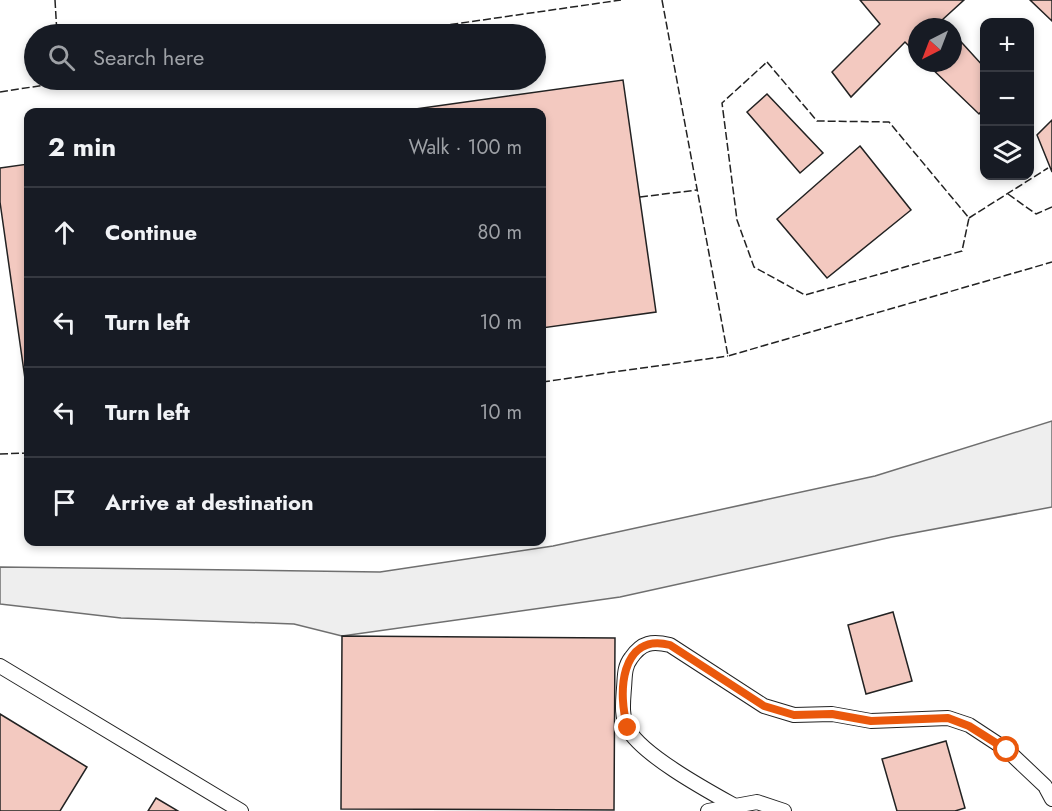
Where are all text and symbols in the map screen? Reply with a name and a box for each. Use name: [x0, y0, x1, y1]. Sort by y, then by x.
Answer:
north arrow: [908, 18, 962, 72]
map controls: [980, 18, 1034, 180]
button: +: [980, 18, 1034, 72]
search box: [24, 24, 546, 90]
icon: search: [45, 41, 78, 74]
text: Search here: [93, 41, 204, 73]
button: −: [980, 72, 1034, 126]
button: layers: [980, 126, 1034, 180]
text: 2 min: [48, 128, 116, 166]
text: Walk · 100 m: [409, 133, 522, 162]
icon: ahead: [48, 216, 81, 249]
text: Continue: [105, 216, 197, 248]
text: 80 m: [477, 218, 522, 247]
icon: left: [48, 306, 81, 339]
text: Turn left: [105, 306, 190, 338]
text: 10 m: [479, 308, 522, 337]
icon: left: [48, 396, 81, 429]
text: Turn left: [105, 396, 190, 428]
text: 10 m: [479, 398, 522, 427]
icon: arrive: [48, 486, 81, 519]
text: Arrive at destination: [105, 486, 314, 518]
route end: [614, 714, 640, 740]
route start: [993, 736, 1019, 762]

